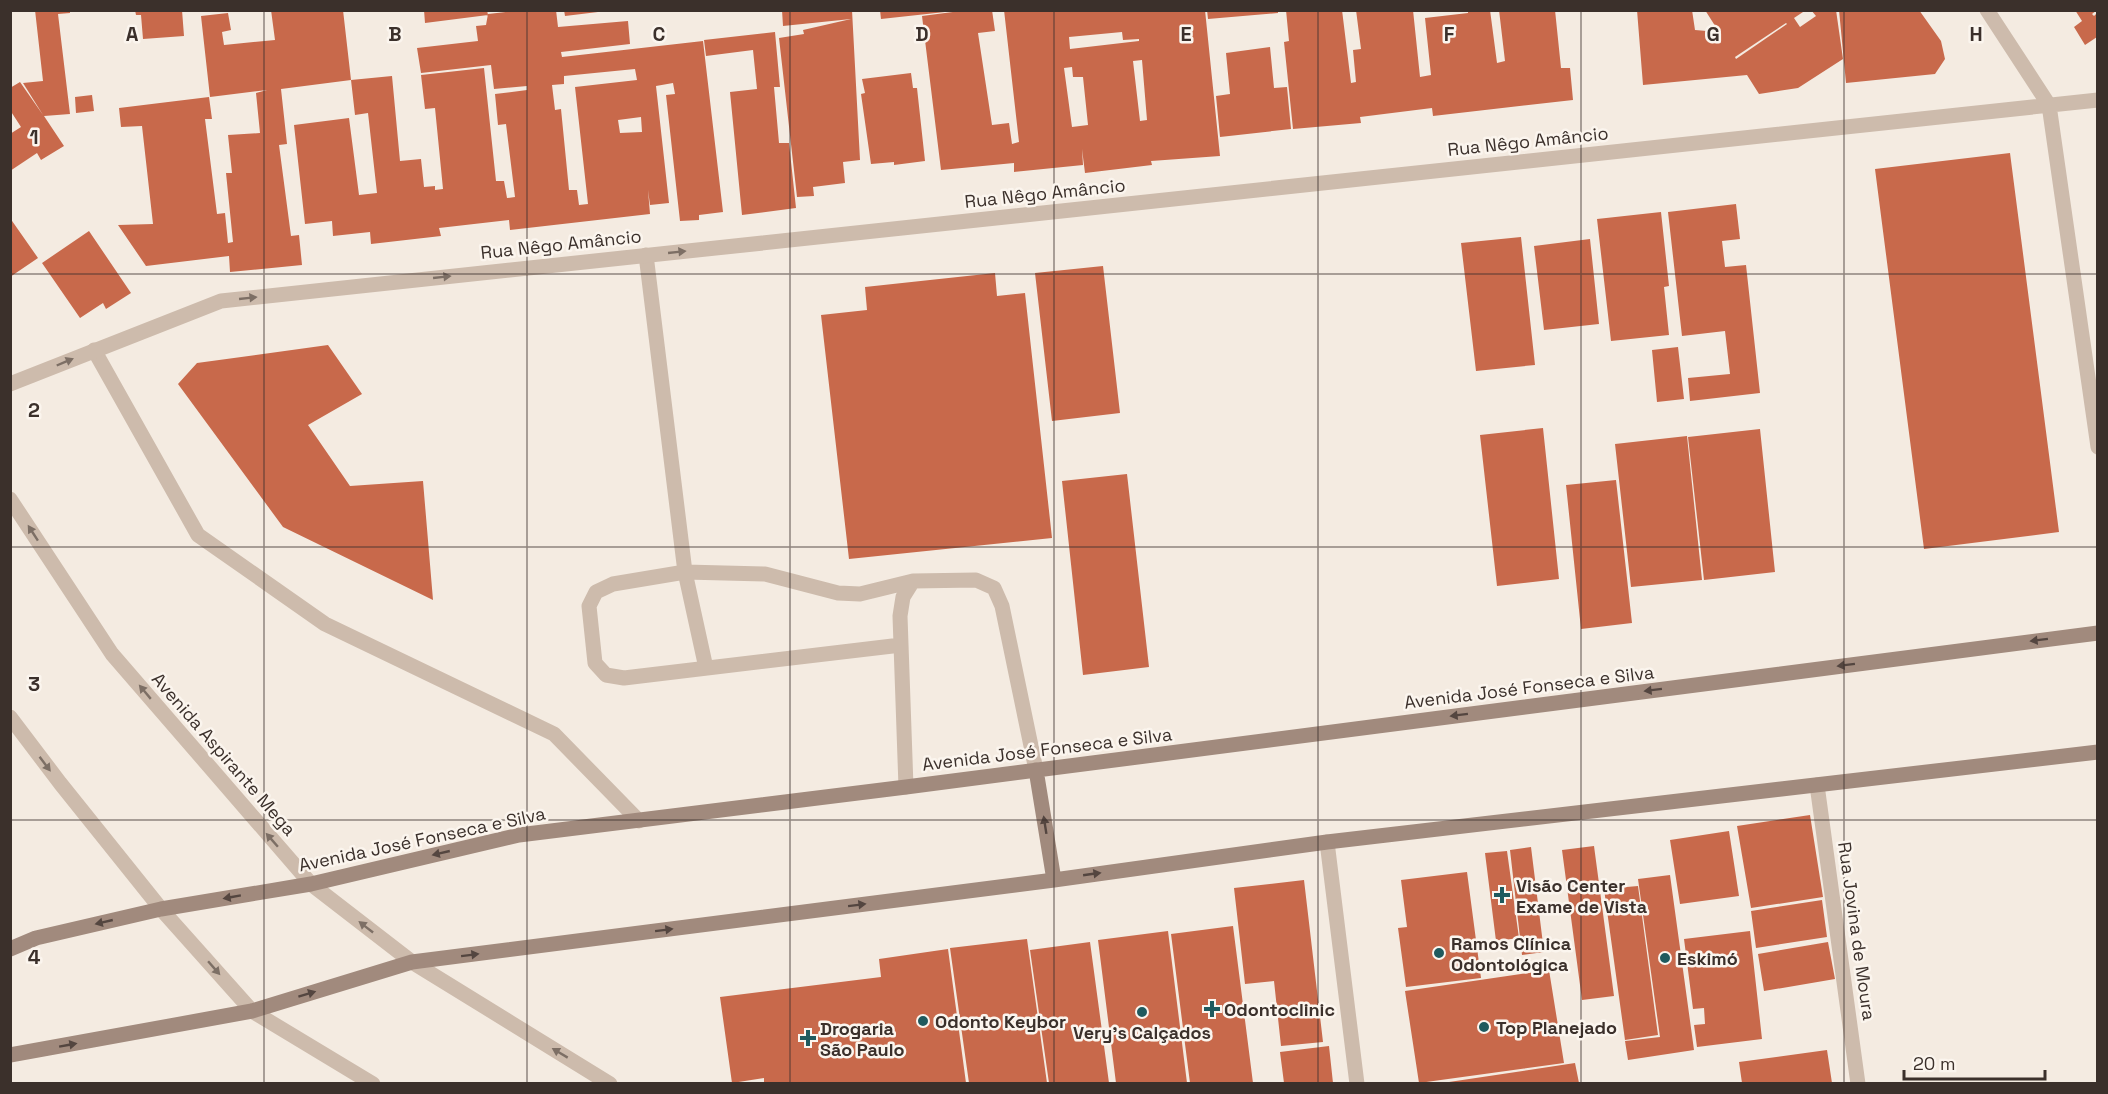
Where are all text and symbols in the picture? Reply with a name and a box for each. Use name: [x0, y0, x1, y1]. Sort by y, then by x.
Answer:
text: A: [126, 21, 139, 47]
text: B: [388, 21, 402, 47]
text: C: [653, 21, 666, 47]
text: D: [915, 21, 929, 47]
text: E: [1180, 21, 1192, 47]
text: F: [1444, 21, 1455, 47]
text: G: [1706, 21, 1720, 47]
text: H: [1969, 21, 1983, 47]
street label: Rua Nêgo Amâncio: [1446, 121, 1610, 161]
text: 1: [29, 124, 39, 150]
street label: Rua Nêgo Amâncio: [963, 173, 1127, 213]
street label: Rua Nêgo Amâncio: [479, 224, 643, 264]
one-way arrow: [668, 247, 687, 257]
one-way arrow: [432, 272, 451, 282]
one-way arrow: [238, 293, 257, 303]
one-way arrow: [56, 357, 74, 367]
text: 2: [28, 397, 40, 423]
one-way arrow: [28, 525, 39, 541]
one-way arrow: [2030, 636, 2049, 645]
street label: Avenida José Fonseca e Silva: [1403, 660, 1655, 714]
one-way arrow: [1836, 661, 1855, 670]
street label: Avenida Aspirante Mega: [147, 668, 301, 840]
text: 3: [28, 671, 40, 697]
one-way arrow: [138, 684, 151, 700]
one-way arrow: [1643, 686, 1662, 695]
one-way arrow: [1450, 711, 1469, 720]
street label: Avenida José Fonseca e Silva: [921, 722, 1173, 776]
one-way arrow: [39, 756, 52, 772]
street label: Avenida José Fonseca e Silva: [297, 802, 547, 876]
one-way arrow: [1040, 815, 1049, 834]
one-way arrow: [266, 833, 279, 848]
street label: Rua Jovina de Moura: [1833, 840, 1881, 1022]
one-way arrow: [432, 849, 451, 859]
one-way arrow: [1083, 870, 1102, 879]
place label: Visão Center Exame de Vista: [1516, 874, 1648, 918]
marker: Visão Center Exame de Vista: [1493, 886, 1511, 904]
one-way arrow: [223, 893, 242, 902]
one-way arrow: [848, 900, 867, 910]
one-way arrow: [94, 918, 113, 927]
one-way arrow: [358, 920, 374, 933]
one-way arrow: [654, 925, 673, 935]
place label: Ramos Clínica Odontológica: [1451, 932, 1572, 976]
text: 4: [28, 944, 41, 970]
marker: Ramos Clínica Odontológica: [1432, 946, 1446, 960]
place label: Eskimó: [1677, 947, 1738, 970]
one-way arrow: [461, 950, 480, 960]
marker: Eskimó: [1658, 951, 1672, 965]
one-way arrow: [207, 961, 221, 976]
one-way arrow: [299, 989, 317, 998]
place label: Odontoclinic: [1224, 998, 1335, 1021]
marker: Odontoclinic: [1205, 1002, 1219, 1016]
marker: Very's Calçados: [1135, 1005, 1149, 1019]
place label: Odonto Keybor: [935, 1010, 1066, 1033]
marker: Odonto Keybor: [916, 1014, 930, 1028]
place label: Top Planejado: [1496, 1016, 1617, 1039]
place label: Drogaria São Paulo: [820, 1017, 904, 1061]
marker: Top Planejado: [1477, 1020, 1491, 1034]
place label: Very's Calçados: [1073, 1021, 1211, 1044]
marker: Drogaria São Paulo: [801, 1031, 815, 1045]
one-way arrow: [59, 1040, 78, 1049]
scale bar: [1904, 1043, 2045, 1081]
one-way arrow: [552, 1047, 568, 1058]
text: 20 m: [1913, 1052, 1956, 1075]

